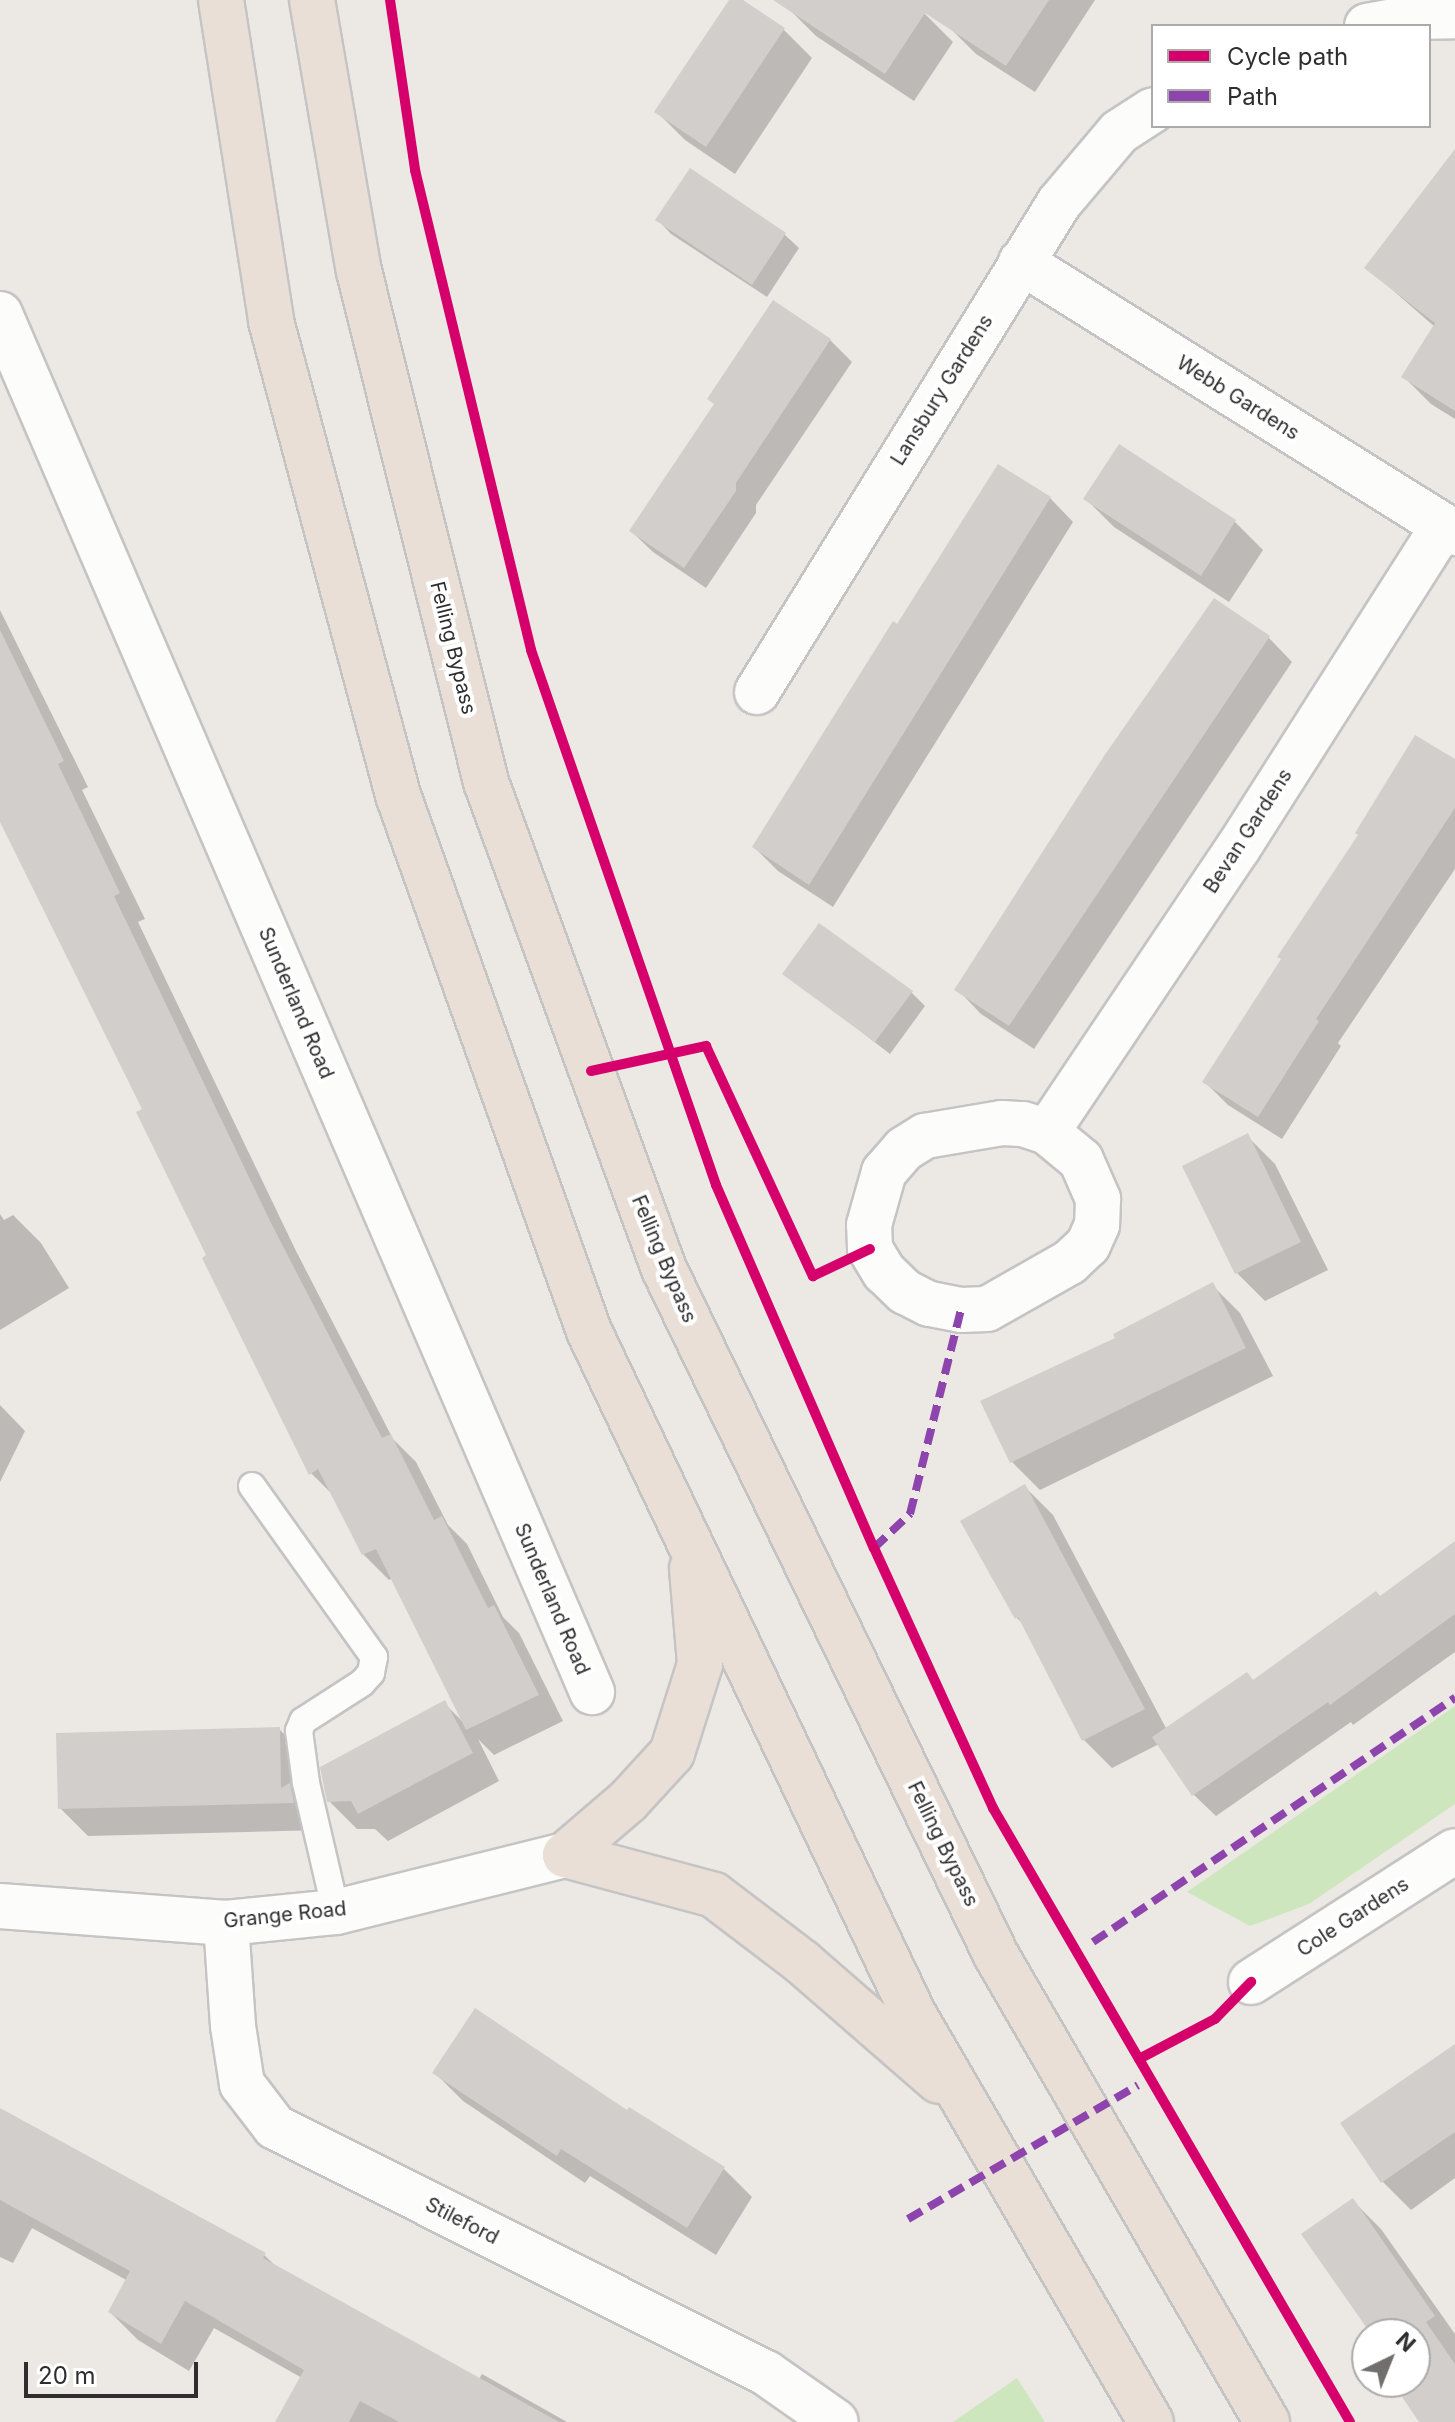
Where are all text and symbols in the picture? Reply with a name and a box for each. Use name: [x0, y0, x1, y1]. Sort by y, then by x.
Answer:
legend: [1151, 24, 1431, 128]
text: Cycle path: [1227, 42, 1348, 71]
text: Path: [1227, 82, 1278, 111]
street label: Lansbury Gardens: [886, 310, 998, 470]
street label: Webb Gardens: [1172, 351, 1304, 445]
street label: Felling Bypass: [425, 579, 481, 717]
street label: Bevan Gardens: [1199, 764, 1297, 898]
street label: Sunderland Road: [253, 924, 339, 1082]
street label: Felling Bypass: [626, 1192, 702, 1326]
street label: Sunderland Road: [509, 1520, 595, 1678]
street label: Felling Bypass: [902, 1778, 984, 1910]
street label: Cole Gardens: [1293, 1872, 1413, 1962]
street label: Grange Road: [222, 1897, 348, 1933]
street label: Stileford: [421, 2192, 503, 2250]
north arrow: [1351, 2318, 1431, 2398]
text: N: [1391, 2327, 1421, 2357]
scale bar: [28, 2346, 202, 2396]
text: 20 m: [38, 2361, 96, 2390]

